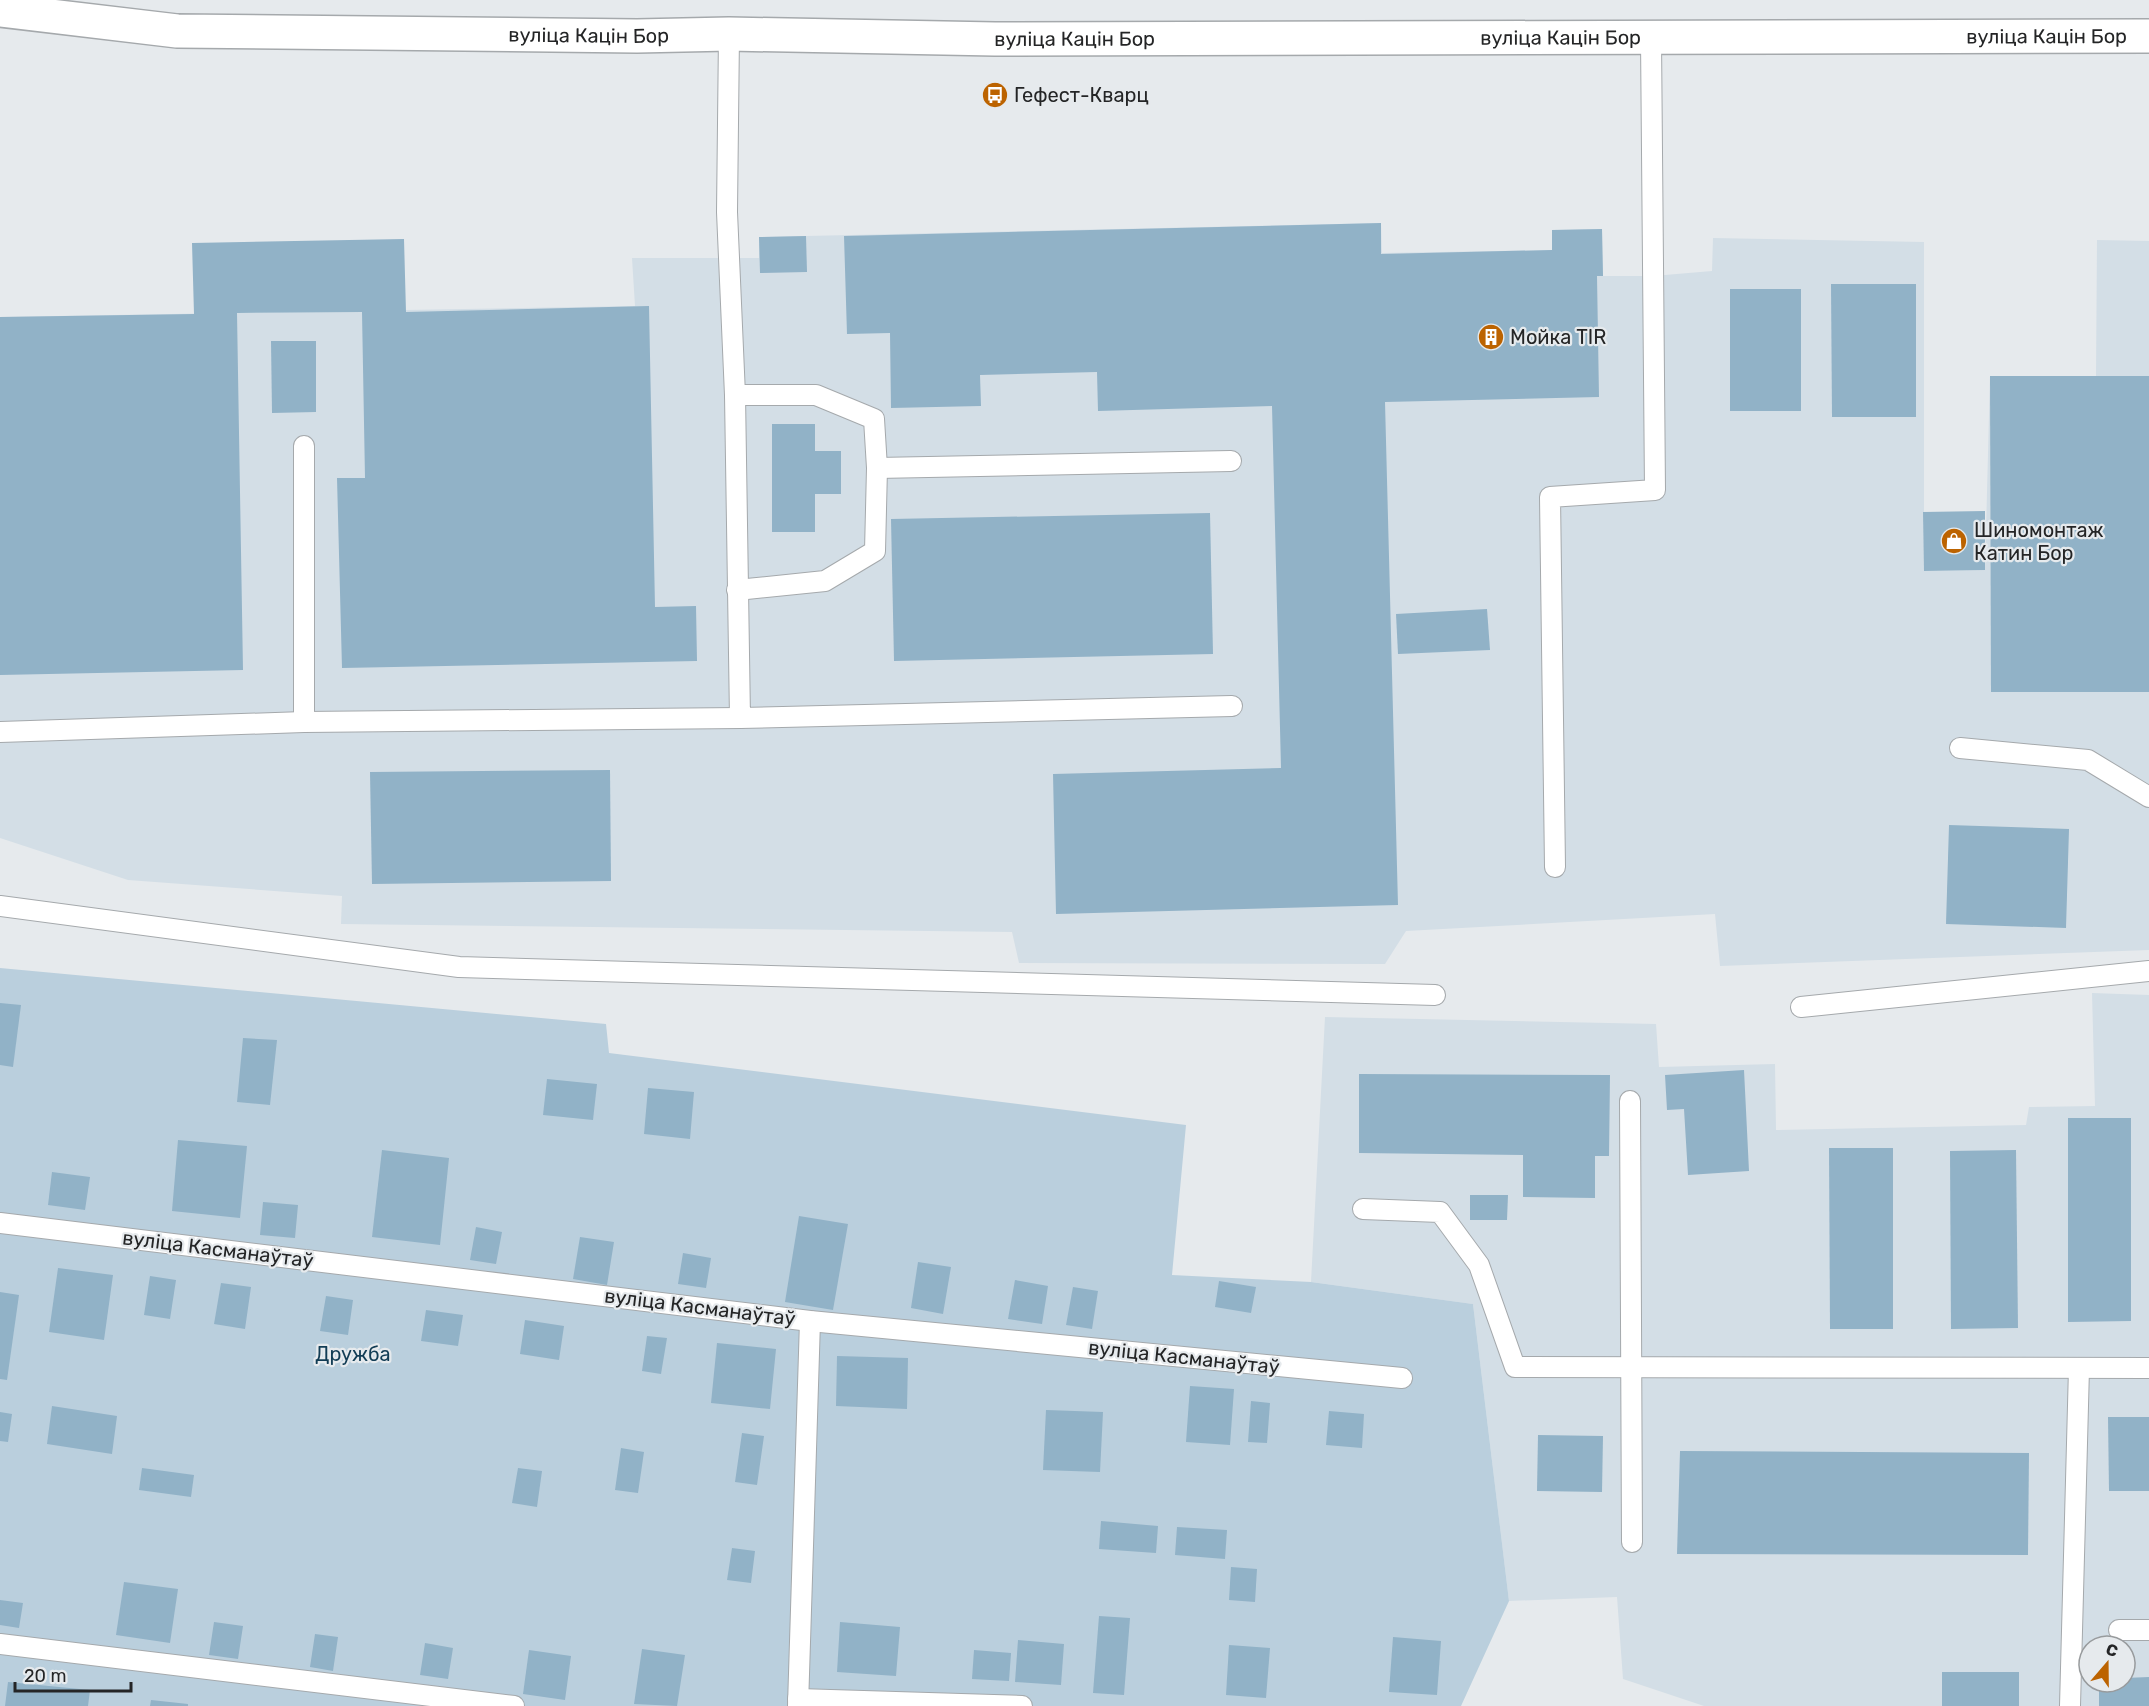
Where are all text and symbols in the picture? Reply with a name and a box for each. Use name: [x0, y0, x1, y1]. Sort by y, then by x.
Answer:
street label: вуліца Кацін Бор: [508, 23, 669, 48]
street label: вуліца Кацін Бор: [1966, 24, 2127, 48]
street label: вуліца Кацін Бор: [1480, 25, 1641, 50]
street label: вуліца Кацін Бор: [994, 27, 1155, 51]
bus stop icon: Гефест-Кварц: [980, 80, 1010, 110]
place label: Гефест-Кварц: [1014, 83, 1149, 107]
building icon: Мойка TIR: [1476, 322, 1506, 352]
place label: Мойка TIR: [1510, 325, 1606, 349]
place label: Шиномонтаж Катин Бор: [1974, 518, 2104, 565]
shop icon: Шиномонтаж Катин Бор: [1939, 526, 1969, 556]
street label: вуліца Касманаўтаў: [121, 1225, 315, 1273]
street label: вуліца Касманаўтаў: [603, 1283, 797, 1331]
street label: вуліца Касманаўтаў: [1087, 1335, 1281, 1379]
park label: Дружба: [315, 1342, 391, 1366]
north arrow: [2077, 1634, 2137, 1694]
text: С: [2103, 1640, 2120, 1661]
scale bar: [15, 1655, 130, 1693]
text: 20 m: [24, 1665, 66, 1687]

